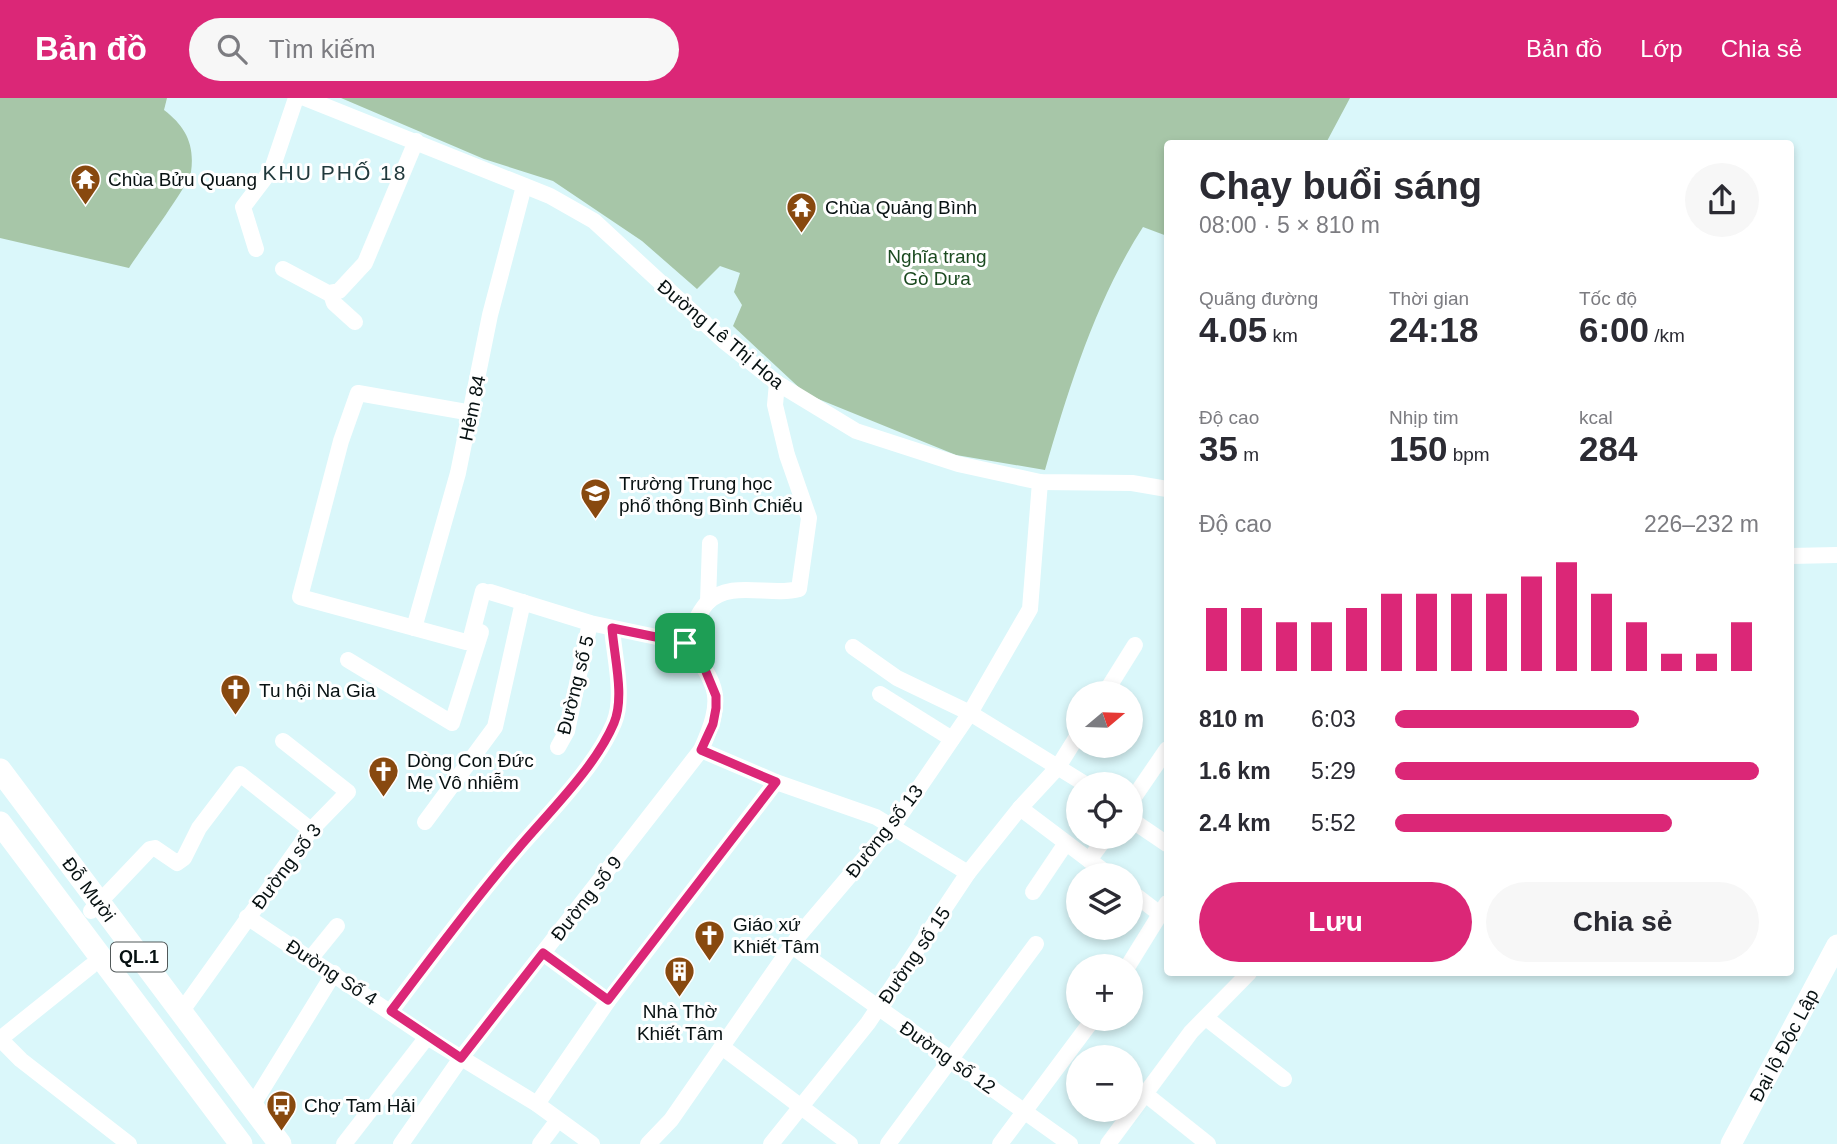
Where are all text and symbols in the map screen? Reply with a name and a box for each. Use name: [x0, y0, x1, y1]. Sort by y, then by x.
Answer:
search box: [189, 18, 679, 81]
text: Bản đồ: [35, 30, 147, 67]
icon: search: [213, 30, 251, 68]
text: Tìm kiếm: [269, 34, 376, 64]
text: Bản đồ: [1526, 35, 1602, 62]
text: Lớp: [1640, 35, 1683, 62]
text: Chia sẻ: [1721, 35, 1802, 62]
district label: KHU PHỐ 18: [263, 161, 407, 184]
temple icon: Chùa Bửu Quang: [68, 162, 102, 206]
button: share: [1685, 163, 1759, 237]
text: Chạy buổi sáng: [1199, 165, 1482, 207]
place label: Chùa Bửu Quang: [108, 169, 257, 190]
temple icon: Chùa Quảng Bình: [785, 190, 819, 234]
place label: Chùa Quảng Bình: [825, 197, 977, 218]
text: 08:00 · 5 × 810 m: [1199, 212, 1380, 238]
park label: Nghĩa trang Gò Dưa: [887, 246, 987, 289]
street label: Đường Lê Thị Hoa: [653, 276, 788, 393]
text: Quãng đường: [1199, 288, 1318, 309]
text: Thời gian: [1389, 288, 1469, 309]
text: Tốc độ: [1579, 288, 1637, 309]
text: 4.05: [1199, 310, 1267, 349]
text: 24:18: [1389, 310, 1479, 349]
text: 6:00: [1579, 310, 1649, 349]
text: km: [1267, 325, 1298, 346]
text: /km: [1649, 325, 1685, 346]
street label: Hẻm 84: [455, 373, 490, 443]
text: Độ cao: [1199, 407, 1259, 428]
text: Nhịp tim: [1389, 407, 1459, 428]
text: kcal: [1579, 407, 1613, 428]
text: 35: [1199, 429, 1238, 468]
text: 150: [1389, 429, 1447, 468]
text: 284: [1579, 429, 1637, 468]
text: m: [1238, 444, 1259, 465]
text: bpm: [1447, 444, 1490, 465]
place label: Trường Trung học phổ thông Bình Chiểu: [619, 473, 803, 516]
school or university icon: Trường Trung học phổ thông Bình Chiểu: [579, 477, 613, 521]
text: Độ cao: [1199, 511, 1272, 537]
text: 226–232 m: [1644, 511, 1759, 537]
pin: [655, 613, 715, 673]
icon: arrive: [666, 624, 704, 662]
street label: Đường số 5: [553, 633, 598, 737]
church icon: Tu hội Na Gia: [219, 673, 253, 717]
place label: Tu hội Na Gia: [259, 680, 376, 701]
north arrow: [1066, 681, 1143, 758]
map controls: [1066, 681, 1143, 1122]
text: 810 m: [1199, 706, 1264, 732]
text: 6:03: [1311, 706, 1356, 732]
place label: Dòng Con Đức Mẹ Vô nhiễm: [407, 750, 534, 793]
church icon: Dòng Con Đức Mẹ Vô nhiễm: [367, 754, 401, 798]
text: 1.6 km: [1199, 758, 1271, 784]
text: 5:29: [1311, 758, 1356, 784]
button: locate: [1066, 772, 1143, 849]
street label: Đường số 13: [842, 781, 927, 882]
text: 2.4 km: [1199, 810, 1271, 836]
text: 5:52: [1311, 810, 1356, 836]
street label: Đường số 3: [248, 820, 325, 913]
street label: Đường số 9: [547, 852, 626, 945]
street label: Đỗ Mười: [58, 853, 120, 926]
button: layers: [1066, 863, 1143, 940]
button: Lưu: [1199, 882, 1472, 962]
button: Chia sẻ: [1486, 882, 1759, 962]
street label: Đường số 15: [874, 903, 954, 1007]
place label: Giáo xứ Khiết Tâm: [733, 914, 819, 957]
church icon: Giáo xứ Khiết Tâm: [693, 918, 727, 962]
street label: Đường Số 4: [282, 935, 382, 1010]
road number: QL.1: [111, 942, 167, 972]
button: +: [1066, 954, 1143, 1031]
building icon: Nhà Thờ Khiết Tâm: [663, 955, 697, 999]
street label: Đại lộ Độc Lập: [1746, 985, 1823, 1105]
place label: Nhà Thờ Khiết Tâm: [637, 1001, 723, 1044]
street label: Đường số 12: [896, 1017, 1000, 1098]
button: −: [1066, 1045, 1143, 1122]
bus stop icon: Chợ Tam Hải: [264, 1088, 298, 1132]
place label: Chợ Tam Hải: [304, 1095, 415, 1116]

